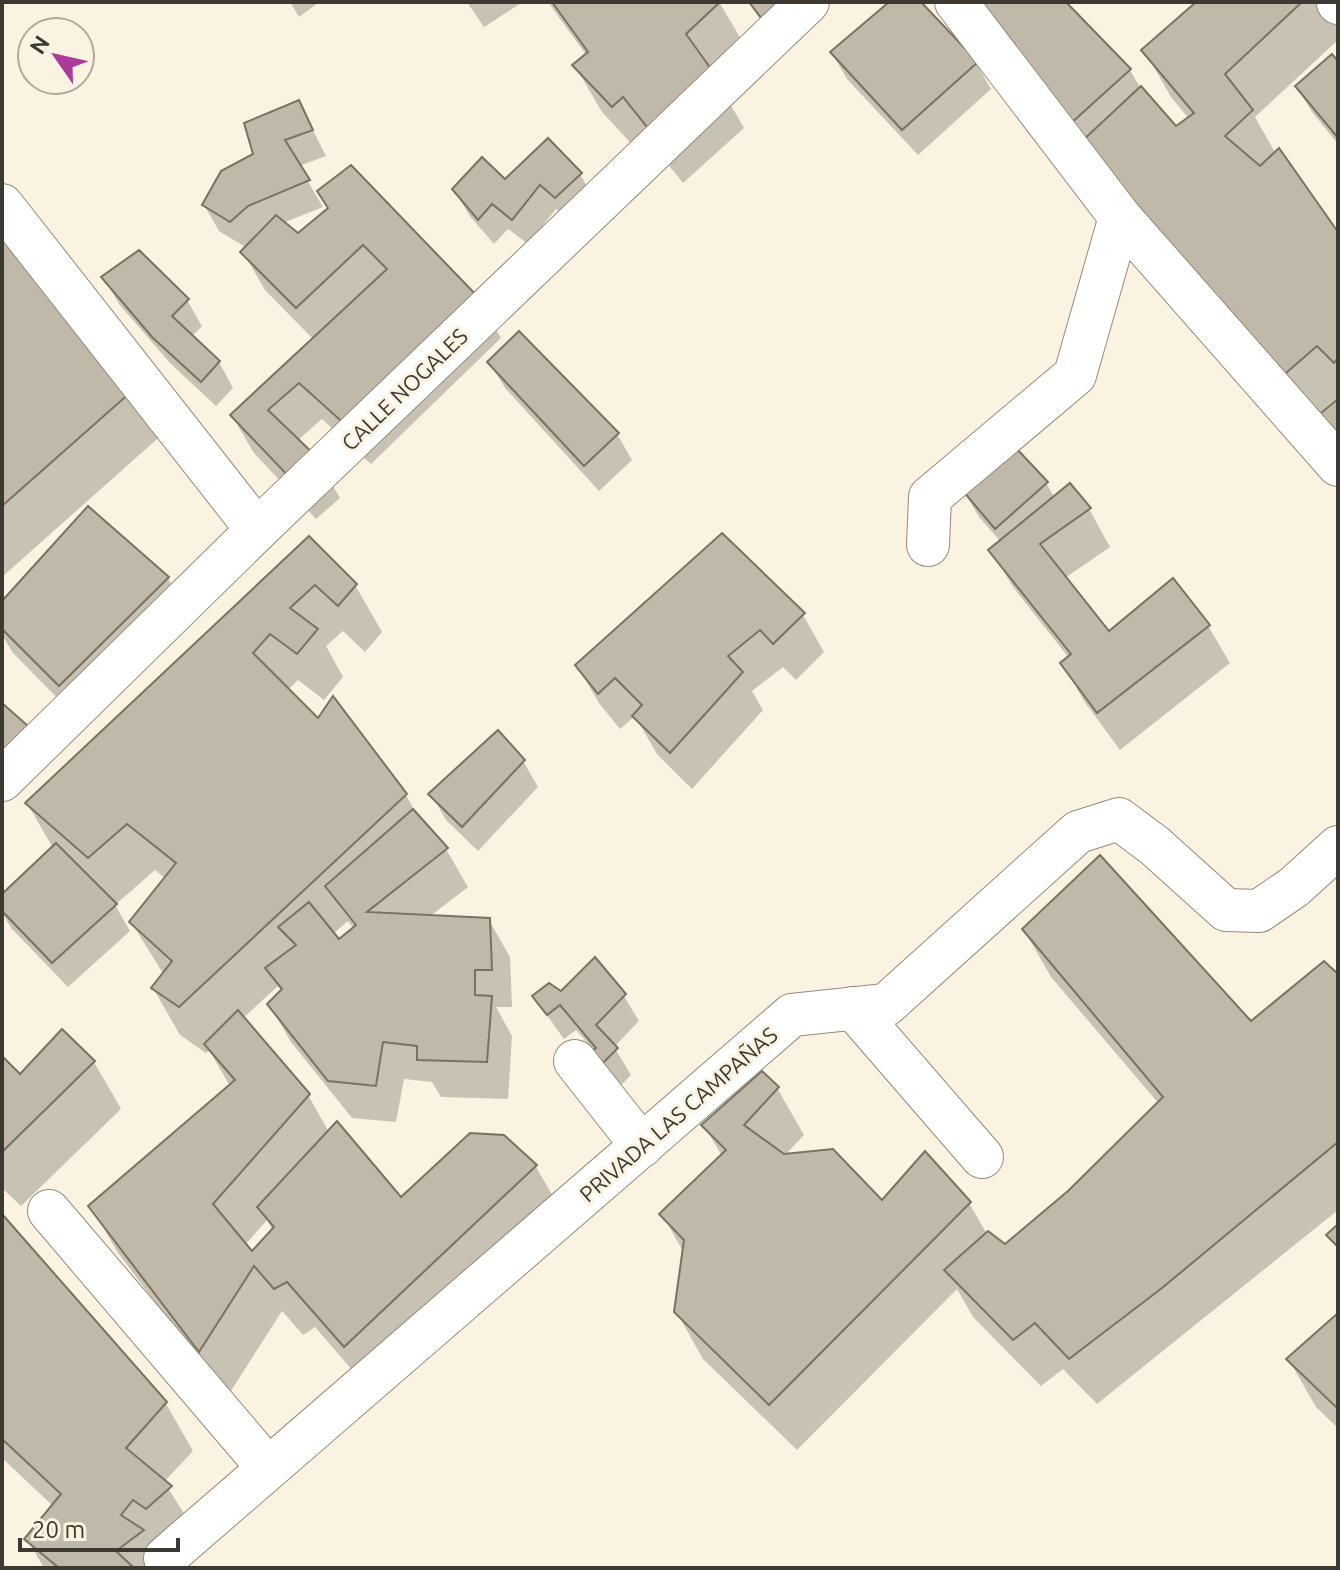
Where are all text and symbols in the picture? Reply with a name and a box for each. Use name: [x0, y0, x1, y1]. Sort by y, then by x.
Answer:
north arrow: [16, 16, 96, 96]
text: N: [24, 31, 54, 58]
street label: CALLE NOGALES: [336, 323, 472, 455]
street label: PRIVADA LAS CAMPAÑAS: [574, 1022, 782, 1206]
scale bar: [20, 1502, 178, 1552]
text: 20 m: [32, 1516, 85, 1543]

